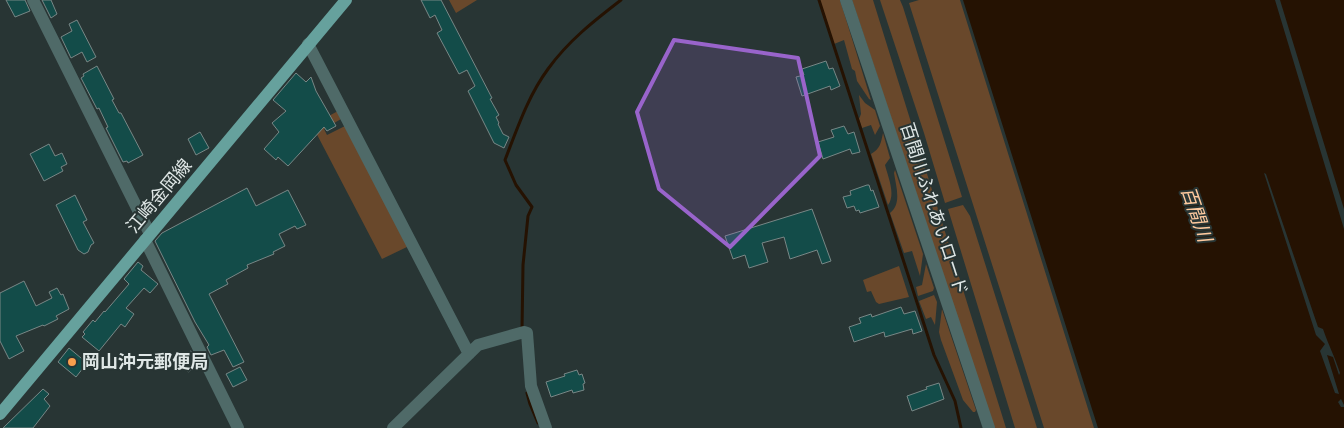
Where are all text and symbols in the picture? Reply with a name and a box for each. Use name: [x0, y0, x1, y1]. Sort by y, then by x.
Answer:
street label: 百間川ふれあいロード: [896, 120, 973, 298]
street label: 江崎金岡線: [121, 154, 196, 238]
water label: 百間川: [1176, 183, 1218, 247]
place label: 岡山沖元郵便局: [82, 350, 208, 373]
marker: 岡山沖元郵便局: [66, 356, 78, 368]

